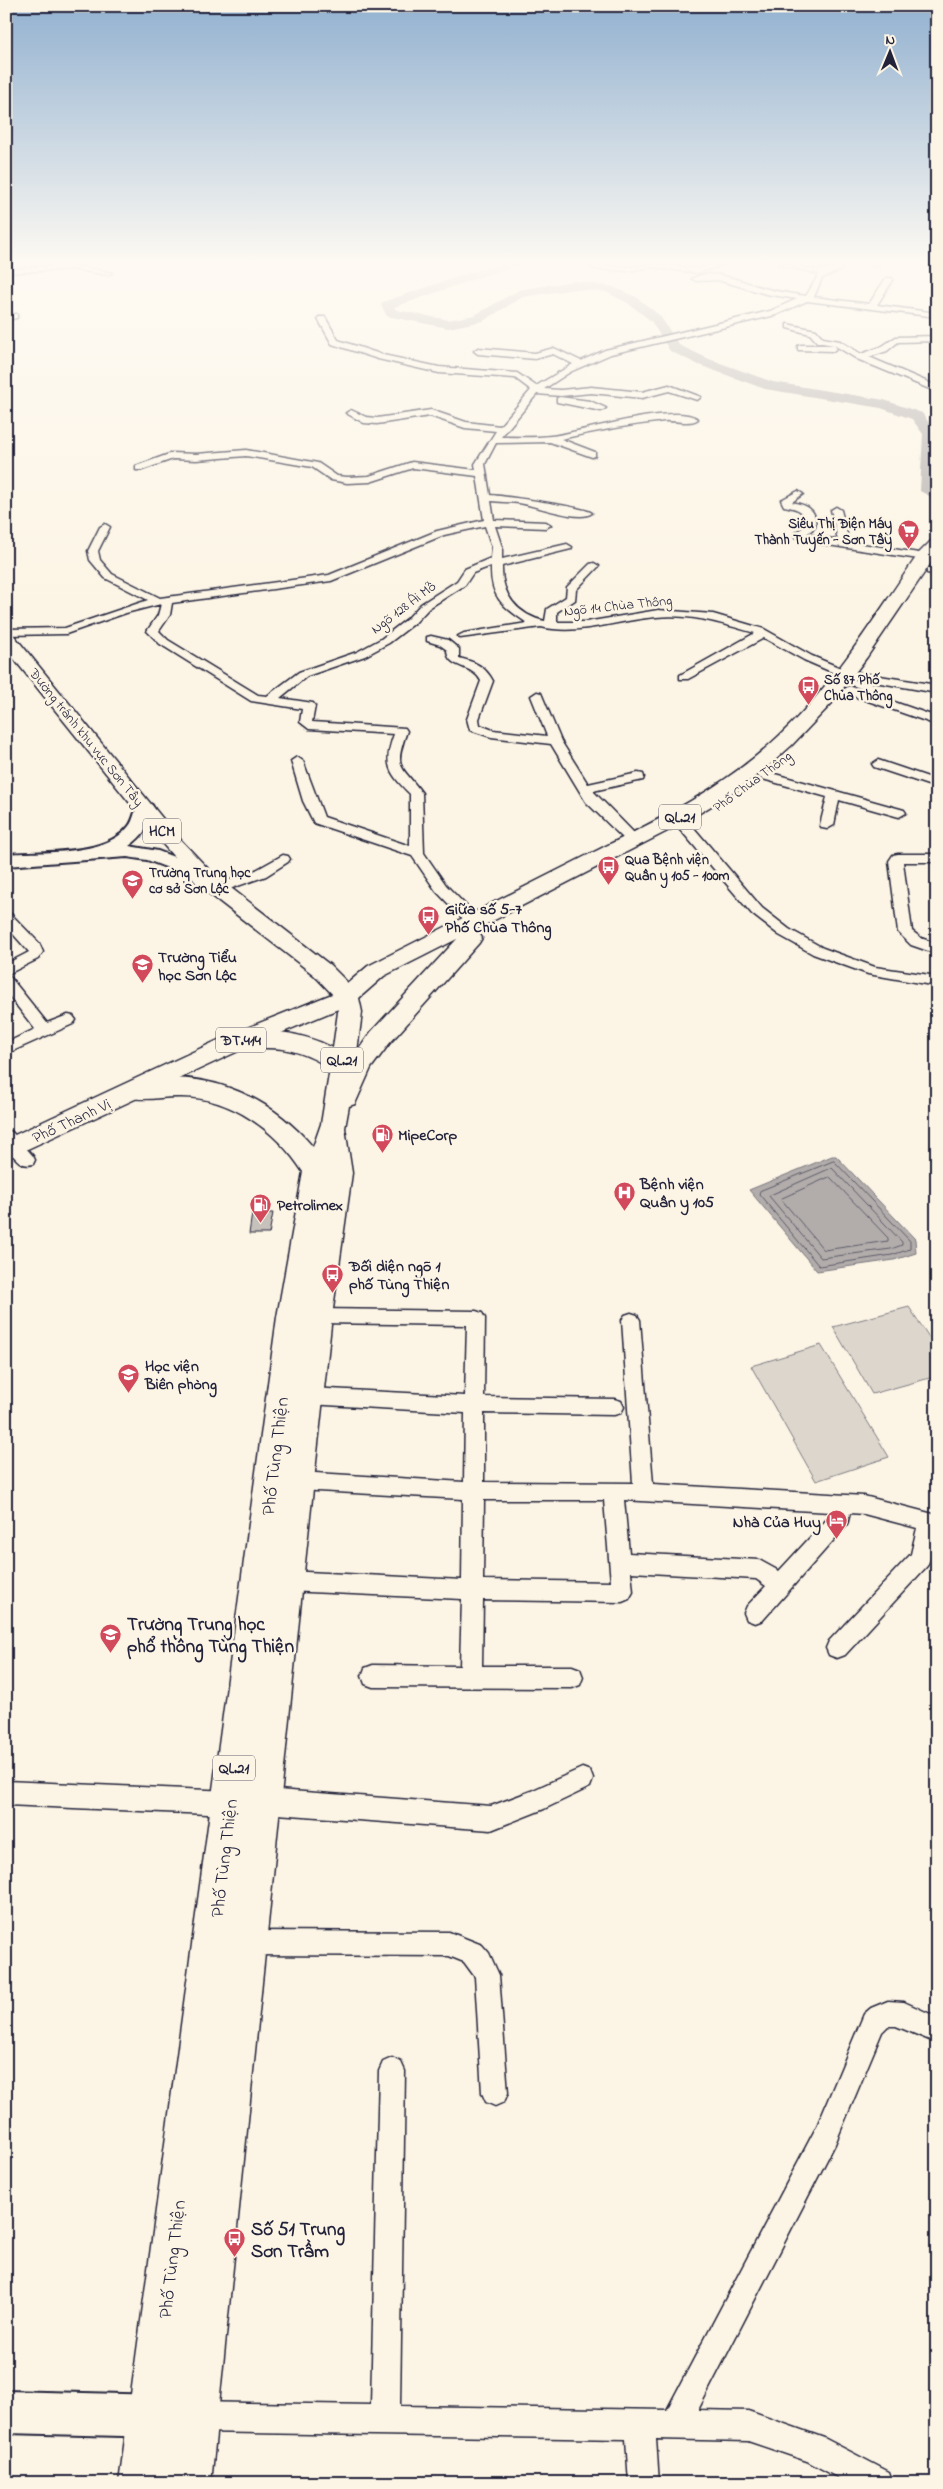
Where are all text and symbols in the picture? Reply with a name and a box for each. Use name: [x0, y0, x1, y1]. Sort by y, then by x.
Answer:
north arrow: [866, 28, 916, 78]
text: N: [885, 30, 895, 51]
place label: Siêu Thị Điện Máy Thành Tuyến - Sơn Tây: [754, 514, 892, 553]
supermarket icon: Siêu Thị Điện Máy Thành Tuyến - Sơn Tây: [896, 519, 920, 550]
street label: Ngõ 128 Ái Mỗ: [366, 576, 442, 641]
street label: Ngõ 14 Chùa Thông: [563, 590, 673, 624]
street label: Đường tránh khu vực Sơn Tây: [22, 663, 148, 812]
place label: Số 87 Phố Chùa Thông: [824, 670, 893, 709]
bus stop icon: Số 87 Phố Chùa Thông: [796, 675, 820, 706]
street label: Phố Chùa Thông: [709, 746, 797, 819]
road number: QL.21: [659, 804, 701, 830]
road number: HCM: [143, 818, 181, 844]
place label: Qua Bệnh viện Quân y 105 - 100m: [625, 850, 730, 889]
bus stop icon: Qua Bệnh viện Quân y 105 - 100m: [597, 855, 621, 886]
place label: Trường Trung học cơ sở Sơn Lộc: [149, 863, 251, 900]
school or university icon: Trường Trung học cơ sở Sơn Lộc: [121, 868, 145, 899]
place label: Giữa số 5-7 Phố Chùa Thông: [445, 898, 552, 941]
bus stop icon: Giữa số 5-7 Phố Chùa Thông: [417, 905, 441, 936]
place label: Trường Tiểu học Sơn Lộc: [158, 946, 237, 988]
school or university icon: Trường Tiểu học Sơn Lộc: [130, 953, 154, 984]
road number: ĐT.414: [216, 1028, 266, 1052]
road number: QL.21: [321, 1048, 363, 1072]
street label: Phố Thanh Vị: [29, 1093, 115, 1151]
fuel station icon: MipeCorp: [370, 1122, 394, 1153]
place label: MipeCorp: [398, 1124, 458, 1148]
place label: Bệnh viện Quân y 105: [639, 1173, 715, 1216]
hospital icon: Bệnh viện Quân y 105: [612, 1180, 636, 1211]
fuel station icon: Petrolimex: [249, 1192, 273, 1223]
place label: Petrolimex: [277, 1194, 343, 1218]
place label: Đối diện ngõ 1 phố Tùng Thiện: [348, 1255, 449, 1298]
bus stop icon: Đối diện ngõ 1 phố Tùng Thiện: [321, 1262, 345, 1293]
place label: Học viện Biên phòng: [144, 1355, 217, 1398]
school or university icon: Học viện Biên phòng: [117, 1362, 141, 1393]
street label: Phố Tùng Thiện: [256, 1395, 299, 1517]
hotel icon: Nhà Của Huy: [825, 1509, 849, 1540]
place label: Nhà Của Huy: [733, 1511, 821, 1536]
place label: Trường Trung học phổ thông Tùng Thiện: [127, 1612, 294, 1663]
school or university icon: Trường Trung học phổ thông Tùng Thiện: [99, 1622, 123, 1653]
road number: QL.21: [213, 1756, 255, 1780]
street label: Phố Tùng Thiện: [205, 1797, 248, 1919]
street label: Phố Tùng Thiện: [153, 2198, 196, 2320]
place label: Số 51 Trung Sơn Trầm: [251, 2217, 345, 2266]
bus stop icon: Số 51 Trung Sơn Trầm: [223, 2227, 247, 2258]

